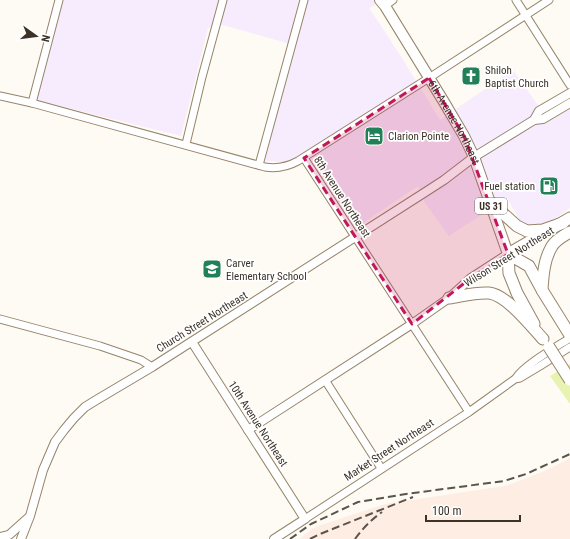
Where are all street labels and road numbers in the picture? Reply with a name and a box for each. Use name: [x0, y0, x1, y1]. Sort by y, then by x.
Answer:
street label: 6th Avenue Northeast: [426, 78, 482, 166]
street label: 8th Avenue Northeast: [311, 154, 373, 240]
road number: US 31: [475, 198, 507, 214]
street label: Wilson Street Northeast: [462, 224, 556, 290]
street label: Church Street Northeast: [154, 289, 250, 355]
street label: 10th Avenue Northeast: [225, 379, 291, 469]
street label: Market Street Northeast: [342, 416, 436, 484]

